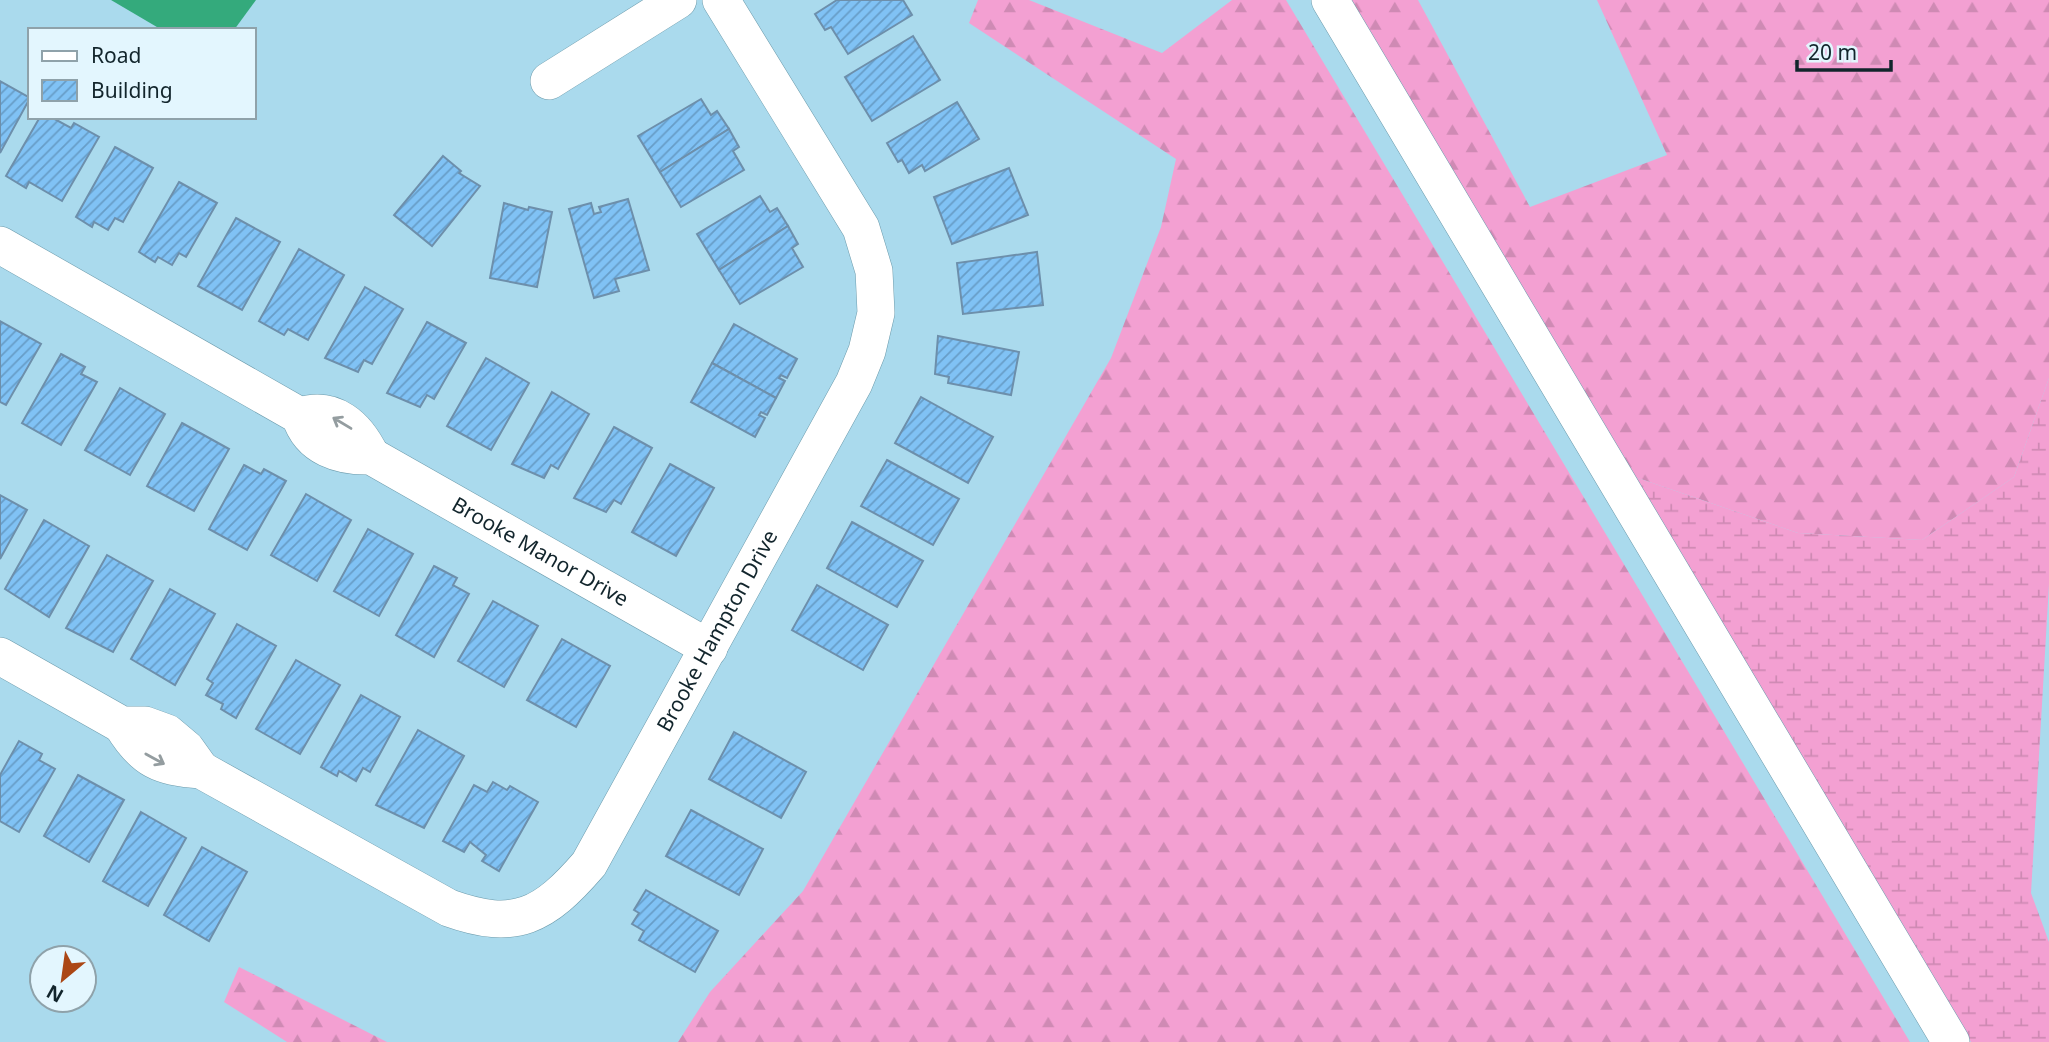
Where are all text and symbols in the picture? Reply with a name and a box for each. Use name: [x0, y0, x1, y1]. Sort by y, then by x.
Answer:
legend: [28, 28, 256, 119]
scale bar: [1797, 28, 1892, 72]
text: 20 m: [1808, 38, 1857, 66]
text: Road: [91, 41, 141, 69]
text: Building: [91, 76, 173, 104]
one-way arrow: [333, 415, 352, 430]
street label: Brooke Manor Drive: [447, 490, 634, 612]
street label: Brooke Hampton Drive: [650, 524, 784, 736]
one-way arrow: [144, 753, 164, 767]
north arrow: [28, 944, 98, 1014]
text: N: [42, 979, 68, 1009]

